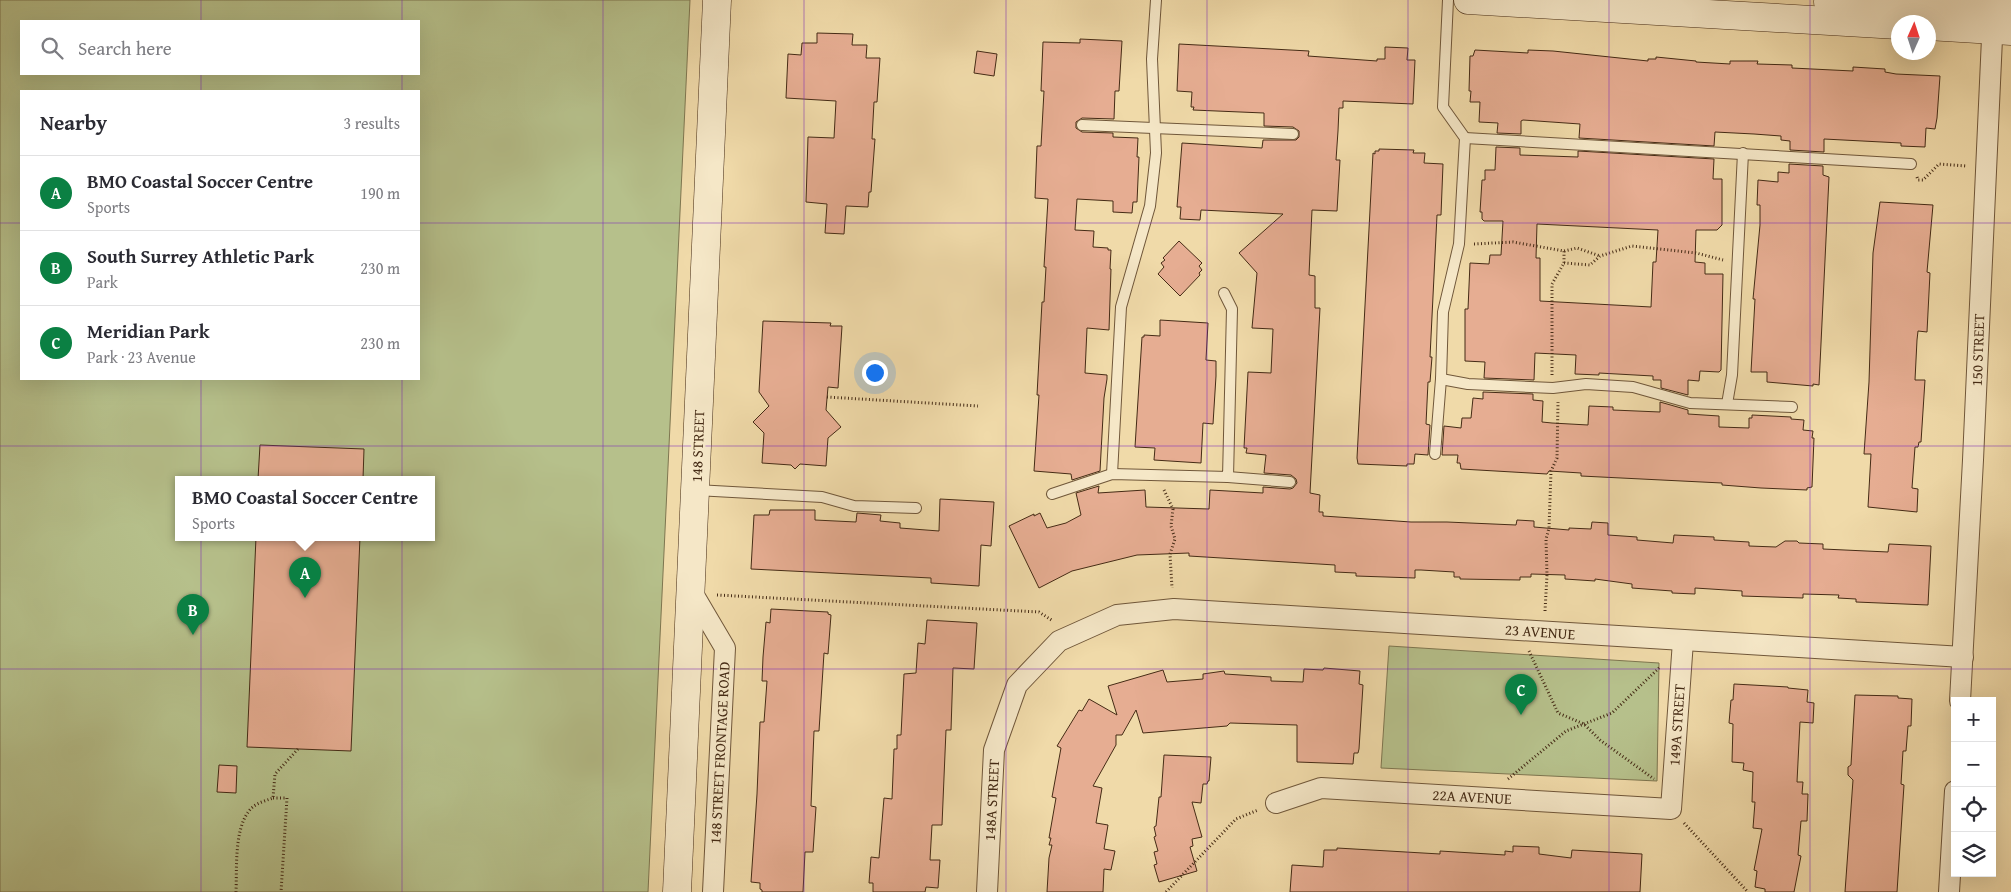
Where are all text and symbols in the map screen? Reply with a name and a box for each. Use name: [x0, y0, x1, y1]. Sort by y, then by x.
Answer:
north arrow: [1891, 15, 1936, 60]
search box: [20, 20, 420, 75]
icon: search: [38, 34, 66, 62]
text: Search here: [78, 34, 172, 62]
text: Nearby: [40, 107, 107, 138]
text: 3 results: [343, 111, 400, 135]
text: BMO Coastal Soccer Centre: [87, 167, 313, 195]
text: A: [51, 181, 61, 205]
text: 190 m: [360, 181, 400, 205]
text: Sports: [87, 195, 130, 219]
text: South Surrey Athletic Park: [87, 242, 314, 270]
text: B: [51, 256, 61, 280]
text: 230 m: [360, 256, 400, 280]
text: Park: [87, 270, 118, 294]
street label: 150 STREET: [1966, 313, 1989, 387]
text: Meridian Park: [87, 317, 210, 345]
text: C: [51, 331, 61, 355]
text: 230 m: [360, 331, 400, 355]
text: Park · 23 Avenue: [87, 345, 196, 369]
your location: [862, 360, 888, 386]
street label: 148 STREET: [686, 409, 709, 483]
popup: [175, 476, 435, 541]
text: BMO Coastal Soccer Centre: [192, 483, 418, 511]
text: Sports: [192, 511, 235, 535]
pin: A: [289, 557, 321, 598]
pin: B: [177, 594, 209, 635]
street label: 23 AVENUE: [1504, 619, 1576, 644]
street label: 148 STREET FRONTAGE ROAD: [704, 661, 735, 845]
pin: C: [1505, 674, 1537, 715]
street label: 149A STREET: [1663, 683, 1690, 767]
map controls: [1951, 697, 1996, 877]
button: +: [1951, 697, 1996, 742]
button: −: [1951, 742, 1996, 787]
street label: 148A STREET: [979, 758, 1004, 841]
street label: 22A AVENUE: [1432, 784, 1513, 809]
button: locate: [1951, 787, 1996, 832]
button: layers: [1951, 832, 1996, 877]

